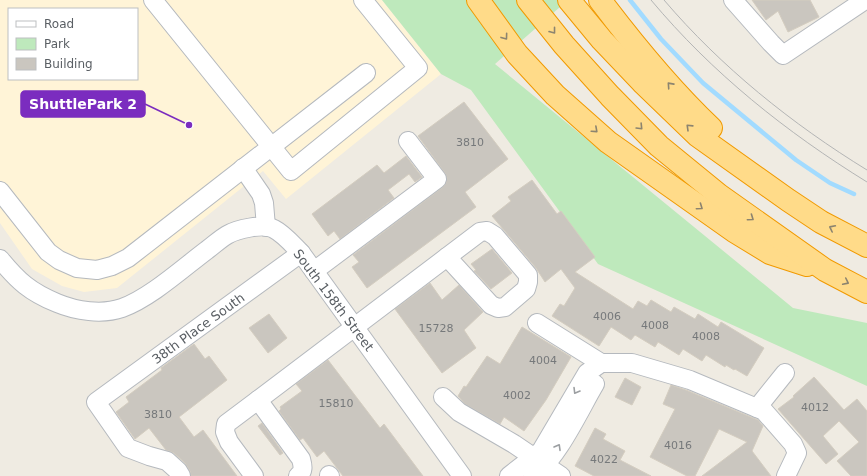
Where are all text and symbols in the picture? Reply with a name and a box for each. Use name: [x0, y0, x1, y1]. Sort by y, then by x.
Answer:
legend: [8, 8, 138, 80]
text: Road: [44, 17, 74, 31]
one-way arrow: [548, 26, 555, 33]
one-way arrow: [500, 33, 508, 40]
text: Park: [44, 37, 70, 51]
text: Building: [44, 57, 93, 71]
one-way arrow: [667, 82, 675, 90]
callout: ShuttlePark 2: [21, 91, 145, 117]
text: ShuttlePark 2: [29, 96, 137, 112]
one-way arrow: [635, 122, 643, 130]
one-way arrow: [686, 124, 694, 132]
one-way arrow: [590, 125, 598, 133]
house number: 3810: [456, 136, 484, 149]
one-way arrow: [695, 202, 702, 209]
one-way arrow: [747, 213, 754, 221]
one-way arrow: [829, 225, 837, 233]
street label: South 158th Street: [290, 246, 377, 354]
one-way arrow: [842, 277, 849, 285]
street label: 38th Place South: [149, 290, 247, 367]
house number: 4006: [593, 310, 621, 323]
house number: 4008: [641, 319, 669, 332]
house number: 15728: [419, 322, 454, 335]
house number: 4008: [692, 330, 720, 343]
house number: 4004: [529, 354, 557, 367]
one-way arrow: [573, 387, 580, 394]
house number: 4002: [503, 389, 531, 402]
house number: 15810: [319, 397, 354, 410]
house number: 4012: [801, 401, 829, 414]
house number: 3810: [144, 408, 172, 421]
house number: 4016: [664, 439, 692, 452]
one-way arrow: [554, 444, 561, 451]
house number: 4022: [590, 453, 618, 466]

